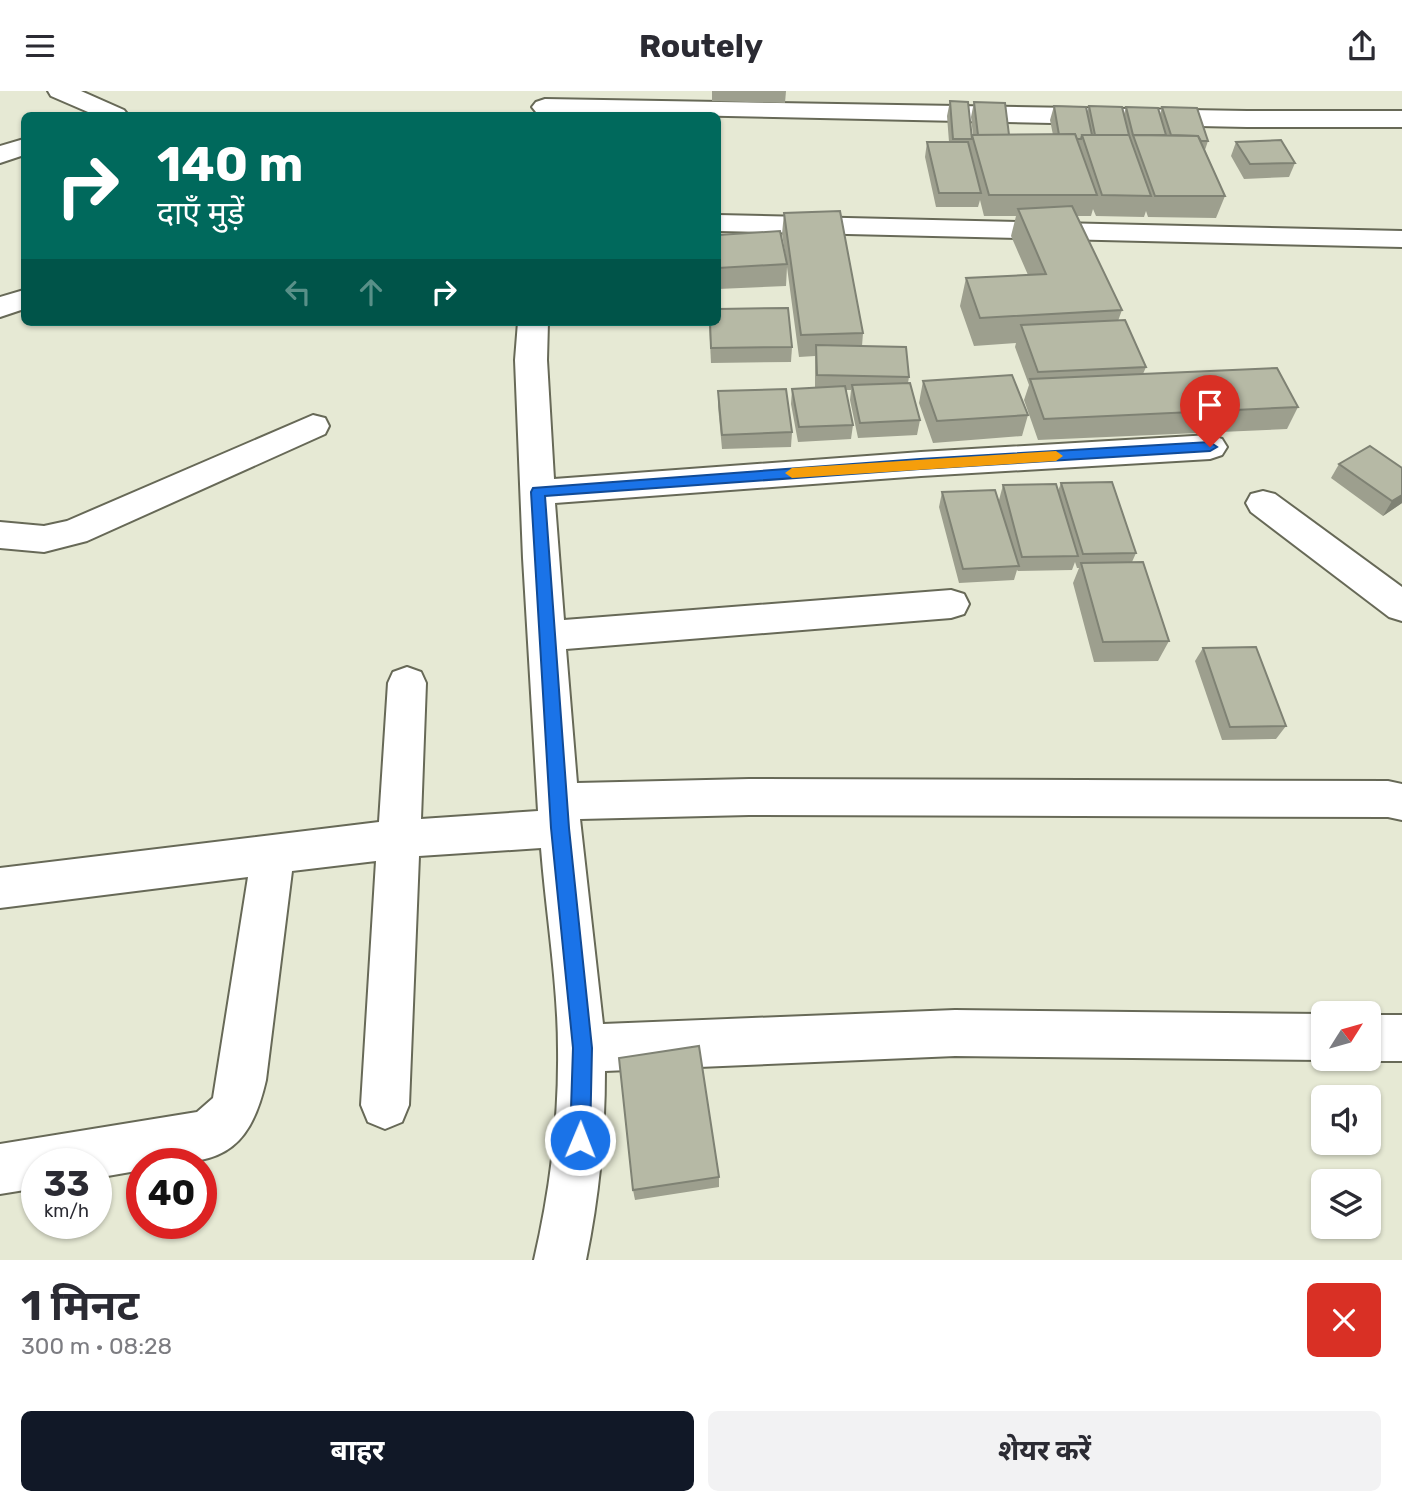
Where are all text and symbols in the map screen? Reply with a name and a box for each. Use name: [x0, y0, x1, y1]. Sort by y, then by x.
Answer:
icon: menu: [21, 27, 59, 65]
text: Routely: [639, 27, 763, 65]
icon: share: [1343, 27, 1381, 65]
text: 140 m: [157, 135, 303, 193]
icon: right: [42, 140, 133, 231]
text: दाएँ मुड़ें: [157, 194, 244, 232]
icon: left: [279, 273, 317, 311]
icon: ahead: [352, 273, 390, 311]
icon: right: [425, 273, 463, 311]
pin: [1180, 375, 1240, 447]
icon: arrive: [1191, 386, 1229, 424]
north arrow: [1311, 1001, 1381, 1071]
map controls: [1311, 1001, 1381, 1239]
button: sound: [1311, 1085, 1381, 1155]
position arrow: [543, 1103, 617, 1177]
speed limit sign: 40: [126, 1148, 217, 1239]
text: 33: [43, 1163, 90, 1205]
button: layers: [1311, 1169, 1381, 1239]
text: km/h: [44, 1200, 89, 1222]
text: 1 मिनट: [21, 1281, 139, 1331]
button: close: [1307, 1283, 1381, 1357]
text: 300 m · 08:28: [21, 1332, 172, 1360]
button: बाहर: [21, 1411, 694, 1491]
button: शेयर करें: [708, 1411, 1381, 1491]

